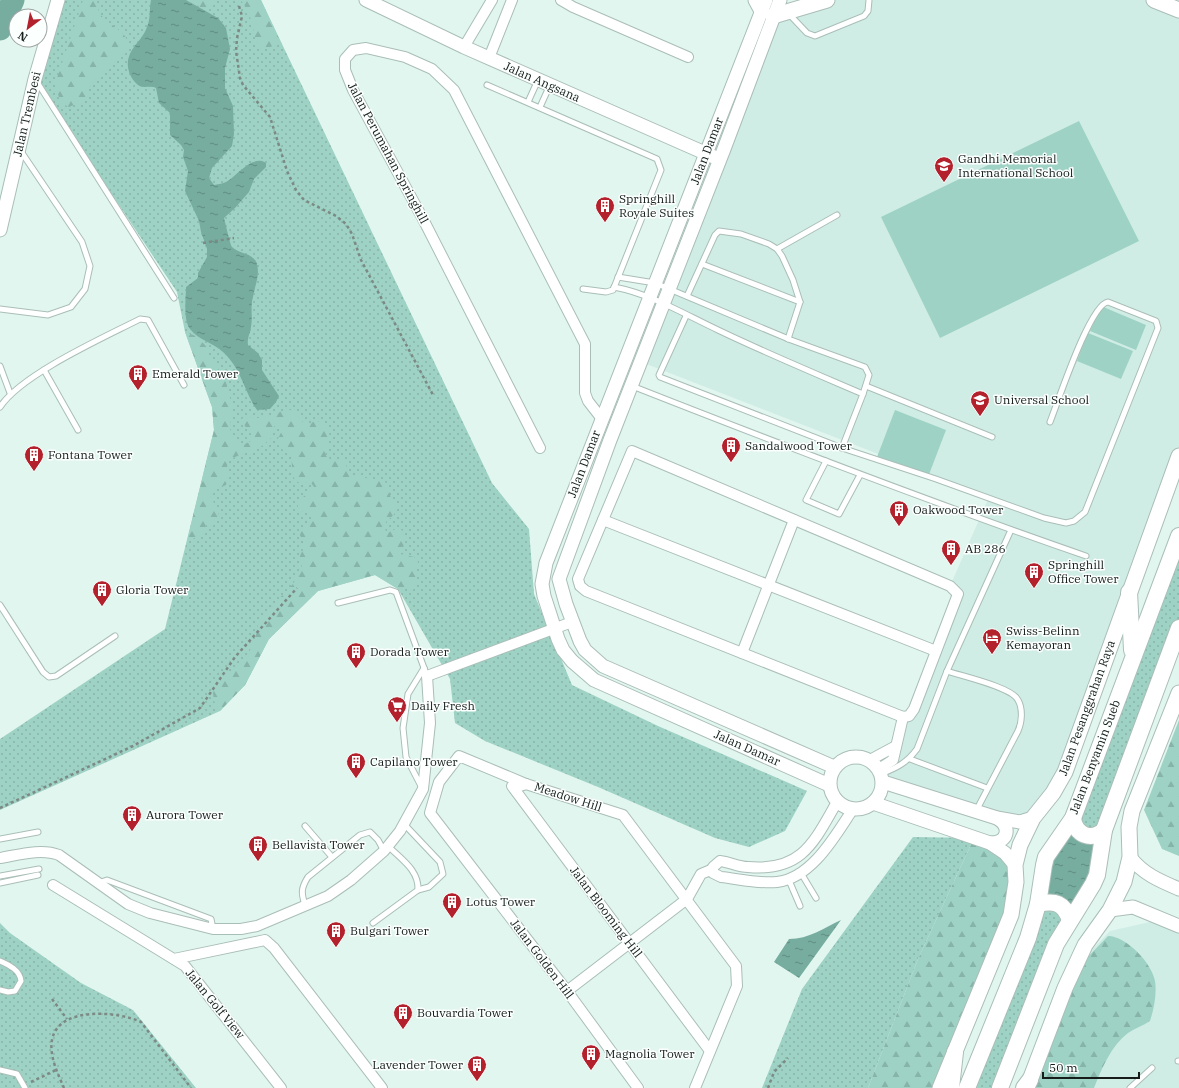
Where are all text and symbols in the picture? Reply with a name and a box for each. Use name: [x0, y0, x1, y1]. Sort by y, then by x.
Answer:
north arrow: [8, 8, 48, 48]
text: N: [15, 28, 30, 45]
street label: Jalan Angsana: [502, 58, 583, 105]
street label: Jalan Trembesi: [9, 70, 44, 158]
street label: Jalan Perumahan Springhill: [345, 80, 432, 226]
street label: Jalan Damar: [687, 114, 726, 187]
place label: Gandhi Memorial International School: [958, 151, 1074, 180]
school or university icon: Gandhi Memorial International School: [933, 155, 955, 183]
place label: Springhill Royale Suites: [619, 191, 694, 220]
building icon: Springhill Royale Suites: [594, 195, 616, 223]
building icon: Emerald Tower: [127, 363, 149, 391]
place label: Emerald Tower: [152, 366, 239, 381]
school or university icon: Universal School: [969, 389, 991, 417]
place label: Universal School: [994, 392, 1089, 407]
street label: Jalan Damar: [564, 427, 603, 500]
building icon: Sandalwood Tower: [720, 435, 742, 463]
place label: Sandalwood Tower: [745, 438, 852, 453]
building icon: Fontana Tower: [23, 444, 45, 472]
place label: Fontana Tower: [48, 447, 133, 462]
building icon: Oakwood Tower: [888, 499, 910, 527]
place label: Oakwood Tower: [913, 502, 1004, 517]
building icon: AB 286: [940, 538, 962, 566]
place label: AB 286: [965, 541, 1006, 556]
place label: Springhill Office Tower: [1048, 557, 1119, 586]
building icon: Springhill Office Tower: [1023, 561, 1045, 589]
building icon: Gloria Tower: [91, 579, 113, 607]
place label: Gloria Tower: [116, 582, 189, 597]
place label: Swiss-Belinn Kemayoran: [1006, 623, 1080, 652]
hotel icon: Swiss-Belinn Kemayoran: [981, 627, 1003, 655]
street label: Jalan Pesanggrahan Raya: [1055, 638, 1118, 778]
building icon: Dorada Tower: [345, 641, 367, 669]
place label: Dorada Tower: [370, 644, 449, 659]
supermarket icon: Daily Fresh: [386, 695, 408, 723]
place label: Daily Fresh: [411, 698, 475, 713]
street label: Jalan Benyamin Sueb: [1066, 698, 1123, 816]
street label: Jalan Damar: [712, 726, 783, 769]
building icon: Capilano Tower: [345, 751, 367, 779]
place label: Capilano Tower: [370, 754, 458, 769]
street label: Meadow Hill: [533, 779, 604, 815]
building icon: Aurora Tower: [121, 804, 143, 832]
place label: Aurora Tower: [146, 807, 224, 822]
building icon: Bellavista Tower: [247, 834, 269, 862]
place label: Bellavista Tower: [272, 837, 365, 852]
street label: Jalan Blooming Hill: [567, 863, 646, 961]
building icon: Lotus Tower: [441, 891, 463, 919]
place label: Lotus Tower: [466, 894, 536, 909]
street label: Jalan Golden Hill: [507, 916, 578, 1002]
building icon: Bulgari Tower: [325, 920, 347, 948]
place label: Bulgari Tower: [350, 923, 430, 938]
street label: Jalan Golf View: [183, 966, 249, 1042]
building icon: Bouvardia Tower: [392, 1002, 414, 1030]
place label: Bouvardia Tower: [417, 1005, 513, 1020]
building icon: Magnolia Tower: [580, 1043, 602, 1071]
place label: Magnolia Tower: [605, 1046, 695, 1061]
building icon: Lavender Tower: [466, 1054, 488, 1082]
scale bar: [1043, 1054, 1139, 1080]
place label: Lavender Tower: [372, 1057, 464, 1072]
text: 50 m: [1049, 1060, 1078, 1075]

